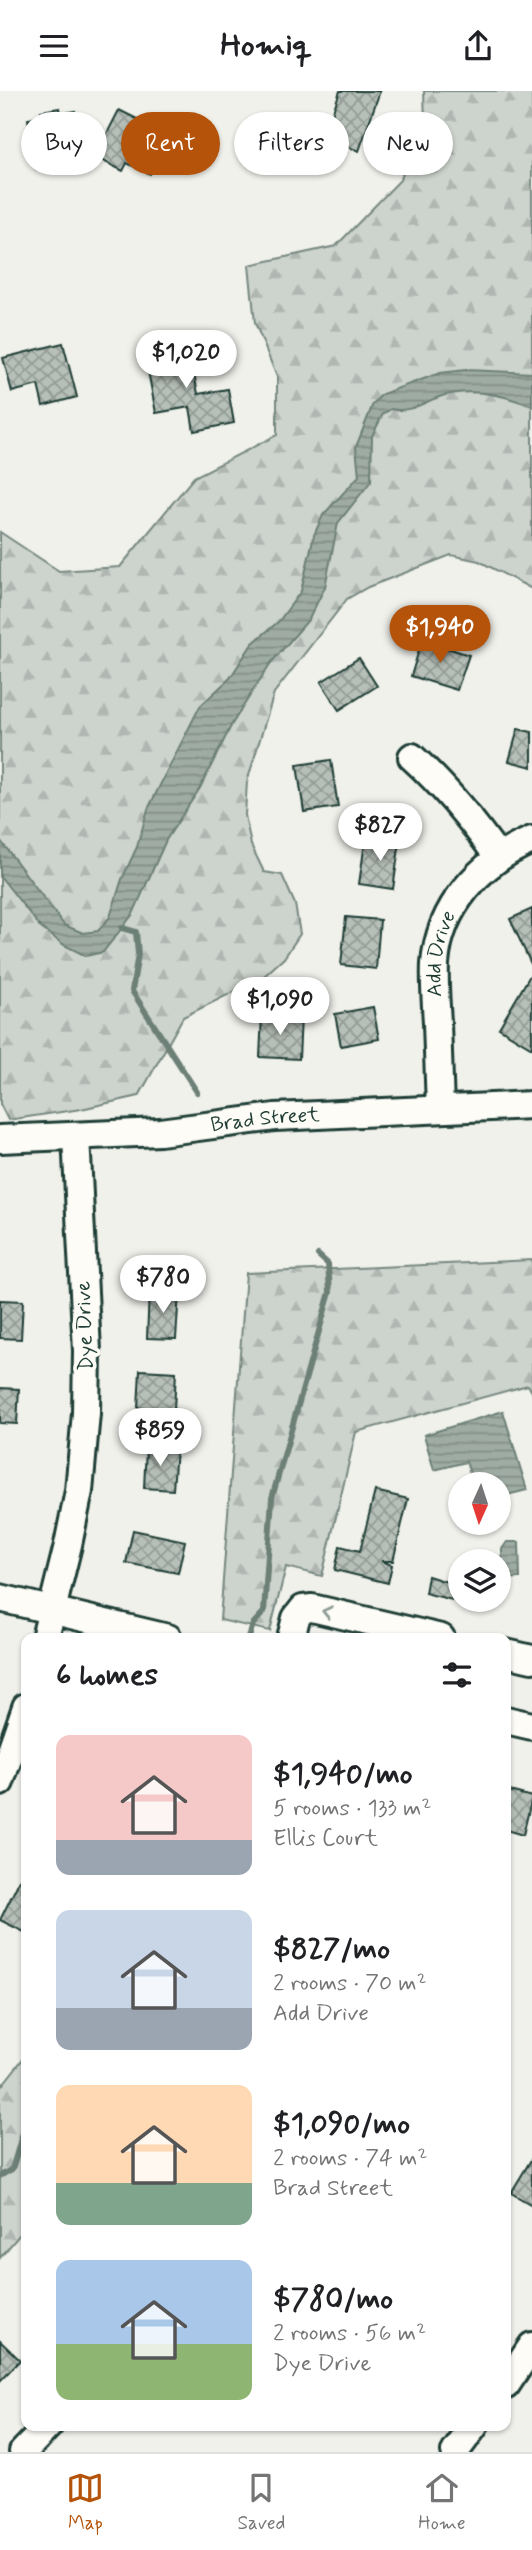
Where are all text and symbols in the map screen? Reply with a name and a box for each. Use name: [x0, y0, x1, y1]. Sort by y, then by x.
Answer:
text: Homiq: [220, 25, 312, 67]
icon: menu: [35, 27, 73, 65]
icon: share: [459, 27, 497, 65]
chip: Buy: [21, 112, 107, 175]
chip: Rent: [121, 112, 220, 175]
chip: Filters: [234, 112, 349, 175]
chip: New: [363, 112, 453, 175]
pin: $1,020: [129, 331, 243, 390]
text: $1,020: [152, 338, 220, 368]
pin: $1,940: [383, 605, 497, 665]
text: $1,940: [406, 613, 474, 643]
pin: $827: [339, 803, 421, 863]
text: $827: [354, 811, 406, 841]
street label: Add Drive: [421, 906, 463, 998]
pin: $1,090: [223, 977, 337, 1037]
text: $1,090: [247, 985, 313, 1015]
street label: Brad Street: [209, 1101, 321, 1139]
pin: $780: [122, 1255, 204, 1315]
text: $780: [136, 1263, 190, 1293]
street label: Dye Drive: [69, 1281, 101, 1371]
pin: $859: [119, 1409, 201, 1468]
text: $859: [135, 1416, 185, 1446]
north arrow: [448, 1472, 511, 1535]
map controls: [448, 1472, 511, 1612]
button: layers: [448, 1549, 511, 1612]
one-way arrow: [321, 1605, 333, 1620]
text: 6 homes: [56, 1656, 158, 1695]
icon: filters: [438, 1656, 476, 1694]
text: $1,940/mo: [273, 1755, 413, 1794]
icon: home: [112, 1763, 196, 1847]
text: 5 rooms · 133 m²: [273, 1794, 432, 1824]
text: Ellis Court: [273, 1824, 378, 1854]
text: $827/mo: [273, 1930, 390, 1969]
icon: home: [112, 1938, 196, 2022]
text: 2 rooms · 70 m²: [273, 1969, 427, 1999]
text: Add Drive: [273, 1999, 369, 2029]
text: $1,090/mo: [273, 2105, 410, 2144]
icon: home: [112, 2113, 196, 2197]
text: 2 rooms · 74 m²: [273, 2144, 428, 2174]
text: Brad Street: [273, 2174, 393, 2204]
text: $780/mo: [273, 2280, 393, 2319]
icon: home: [112, 2288, 196, 2372]
text: 2 rooms · 56 m²: [273, 2319, 426, 2349]
text: Dye Drive: [273, 2349, 371, 2379]
tab: Map: [66, 2469, 104, 2536]
tab: Saved: [237, 2469, 285, 2536]
tab: Home: [418, 2469, 466, 2536]

